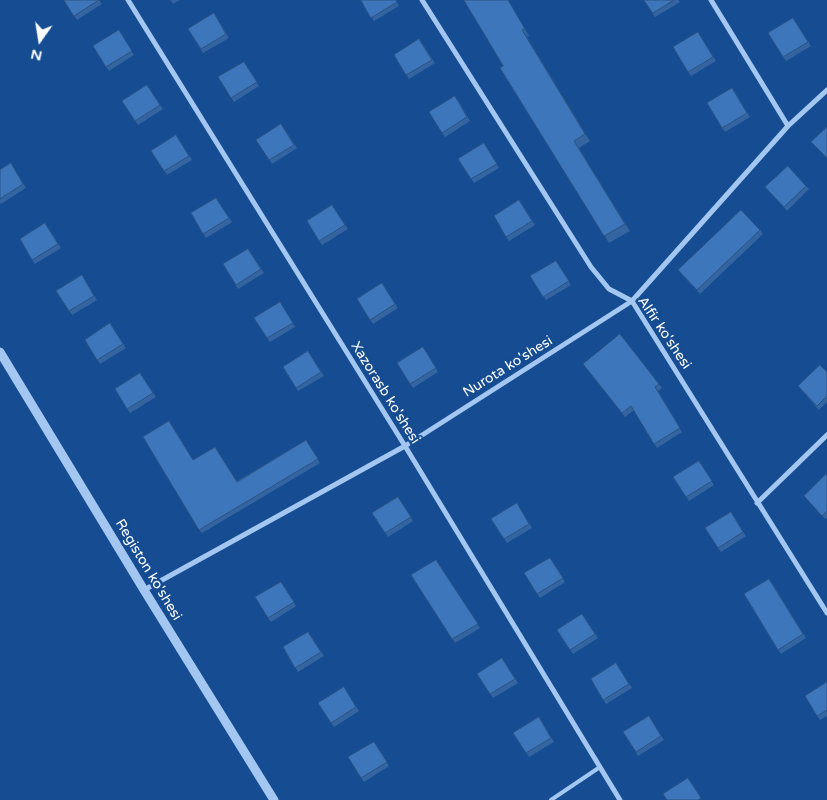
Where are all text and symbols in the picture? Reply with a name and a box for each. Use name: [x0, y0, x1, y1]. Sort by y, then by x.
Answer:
north arrow: [15, 15, 65, 65]
text: N: [29, 46, 44, 65]
street label: Alfir ko'shesi: [634, 293, 694, 373]
street label: Nurota ko'shesi: [460, 333, 556, 401]
street label: Xazorasb ko'shesi: [347, 339, 423, 447]
street label: Registon ko'shesi: [111, 516, 185, 624]

